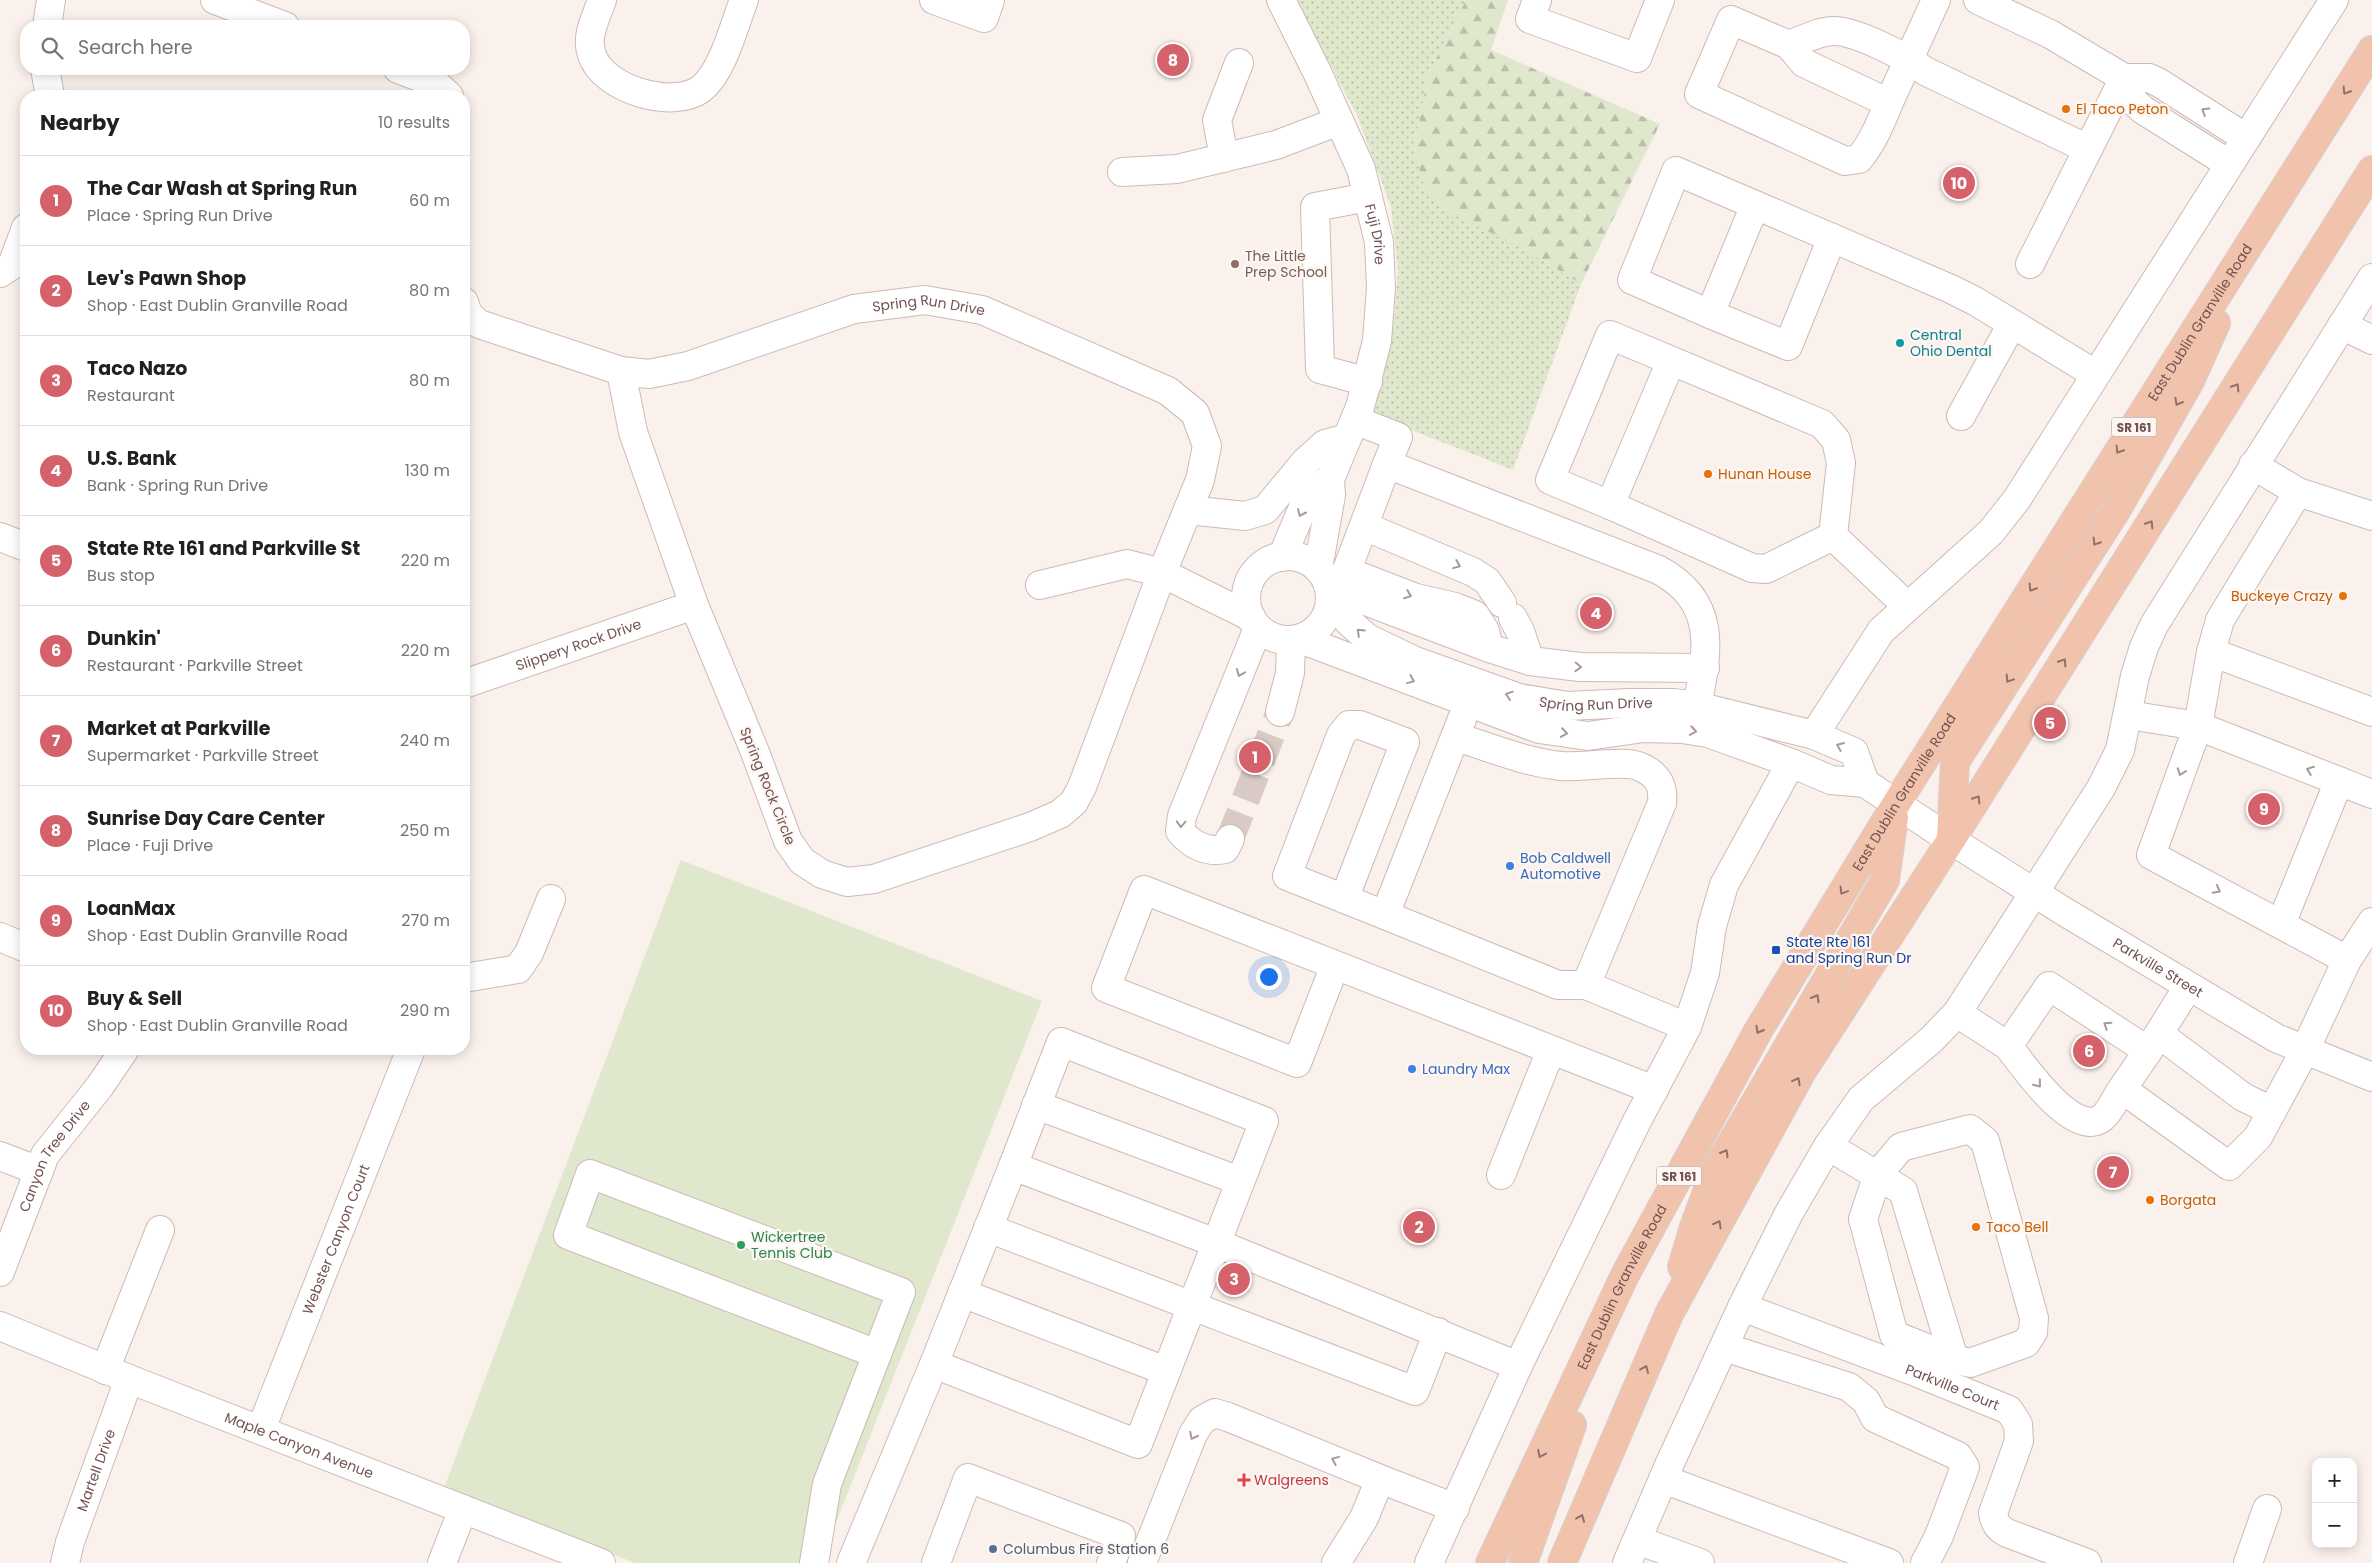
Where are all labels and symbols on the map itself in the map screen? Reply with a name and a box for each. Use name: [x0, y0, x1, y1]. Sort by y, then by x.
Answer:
pin: 8: [1157, 41, 1189, 79]
one-way arrow: [2343, 86, 2352, 95]
place label: El Taco Peton: [2076, 99, 2168, 119]
marker: El Taco Peton: [2060, 103, 2072, 115]
one-way arrow: [2201, 108, 2210, 118]
pin: 10: [1943, 164, 1975, 202]
street label: Fuji Drive: [1360, 202, 1390, 265]
street label: East Dublin Granville Road: [2143, 240, 2257, 405]
place label: The Little Prep School: [1245, 246, 1327, 282]
marker: The Little Prep School: [1229, 258, 1241, 270]
street label: Spring Run Drive: [871, 290, 987, 320]
place label: Central Ohio Dental: [1910, 325, 1992, 361]
marker: Central Ohio Dental: [1894, 337, 1906, 349]
one-way arrow: [2230, 383, 2240, 392]
one-way arrow: [2175, 397, 2185, 406]
road number: SR 161: [2112, 418, 2156, 437]
one-way arrow: [2116, 445, 2125, 454]
place label: Hunan House: [1718, 464, 1812, 484]
marker: Hunan House: [1702, 468, 1714, 480]
one-way arrow: [1296, 508, 1307, 517]
one-way arrow: [2143, 521, 2153, 530]
one-way arrow: [2093, 537, 2103, 546]
one-way arrow: [1452, 559, 1461, 569]
one-way arrow: [2029, 582, 2039, 591]
place label: Buckeye Crazy: [2231, 586, 2333, 606]
one-way arrow: [1403, 589, 1412, 599]
marker: Buckeye Crazy: [2337, 590, 2349, 602]
pin: 4: [1580, 594, 1612, 632]
street label: Slippery Rock Drive: [513, 614, 644, 676]
one-way arrow: [1357, 629, 1366, 638]
one-way arrow: [2057, 658, 2067, 667]
one-way arrow: [1575, 661, 1583, 672]
one-way arrow: [1236, 668, 1246, 677]
one-way arrow: [1406, 674, 1415, 685]
one-way arrow: [2005, 674, 2015, 683]
one-way arrow: [1506, 691, 1514, 701]
street label: Spring Run Drive: [1538, 691, 1653, 716]
pin: 5: [2034, 704, 2066, 742]
street label: East Dublin Granville Road: [1848, 709, 1961, 875]
street label: Spring Rock Circle: [735, 724, 801, 848]
one-way arrow: [1689, 725, 1697, 735]
one-way arrow: [1560, 728, 1569, 738]
pin: 1: [1239, 738, 1271, 776]
one-way arrow: [1836, 742, 1845, 752]
one-way arrow: [2306, 766, 2315, 776]
one-way arrow: [2177, 767, 2187, 776]
pin: 9: [2248, 790, 2280, 828]
one-way arrow: [1970, 796, 1980, 805]
one-way arrow: [1176, 820, 1187, 828]
place label: Bob Caldwell Automotive: [1520, 848, 1611, 884]
marker: Bob Caldwell Automotive: [1504, 860, 1516, 872]
one-way arrow: [2211, 884, 2220, 894]
one-way arrow: [1840, 885, 1850, 894]
place label: State Rte 161 and Spring Run Dr: [1786, 932, 1911, 968]
street label: Parkville Street: [2109, 933, 2207, 1002]
marker: State Rte 161 and Spring Run Dr: [1770, 944, 1782, 956]
your location: [1256, 964, 1282, 990]
one-way arrow: [1810, 994, 1820, 1003]
one-way arrow: [2104, 1021, 2113, 1031]
one-way arrow: [1756, 1024, 1766, 1033]
pin: 6: [2073, 1032, 2105, 1070]
place label: Laundry Max: [1422, 1059, 1510, 1079]
marker: Laundry Max: [1406, 1063, 1418, 1075]
one-way arrow: [1790, 1078, 1800, 1087]
one-way arrow: [2033, 1078, 2042, 1087]
street label: Canyon Tree Drive: [14, 1096, 95, 1215]
one-way arrow: [1719, 1150, 1729, 1159]
pin: 7: [2097, 1153, 2129, 1191]
street label: Webster Canyon Court: [297, 1161, 375, 1317]
road number: SR 161: [1656, 1166, 1702, 1186]
place label: Borgata: [2160, 1190, 2216, 1210]
marker: Borgata: [2144, 1194, 2156, 1206]
street label: East Dublin Granville Road: [1572, 1201, 1672, 1373]
pin: 2: [1403, 1208, 1435, 1246]
place label: Taco Bell: [1986, 1217, 2048, 1237]
one-way arrow: [1712, 1220, 1722, 1229]
marker: Taco Bell: [1970, 1221, 1982, 1233]
place label: Wickertree Tennis Club: [751, 1227, 832, 1263]
marker: Wickertree Tennis Club: [735, 1239, 747, 1251]
pin: 3: [1218, 1260, 1250, 1298]
street label: Parkville Court: [1902, 1359, 2002, 1415]
one-way arrow: [1639, 1365, 1650, 1374]
street label: Maple Canyon Avenue: [222, 1407, 377, 1483]
street label: Martell Drive: [72, 1426, 120, 1514]
one-way arrow: [1189, 1431, 1199, 1440]
one-way arrow: [1537, 1449, 1547, 1458]
one-way arrow: [1331, 1456, 1340, 1467]
place label: Walgreens: [1254, 1470, 1329, 1490]
marker: Walgreens: [1238, 1474, 1250, 1486]
one-way arrow: [1575, 1514, 1586, 1523]
place label: Columbus Fire Station 6: [1003, 1539, 1169, 1559]
marker: Columbus Fire Station 6: [987, 1543, 999, 1555]

